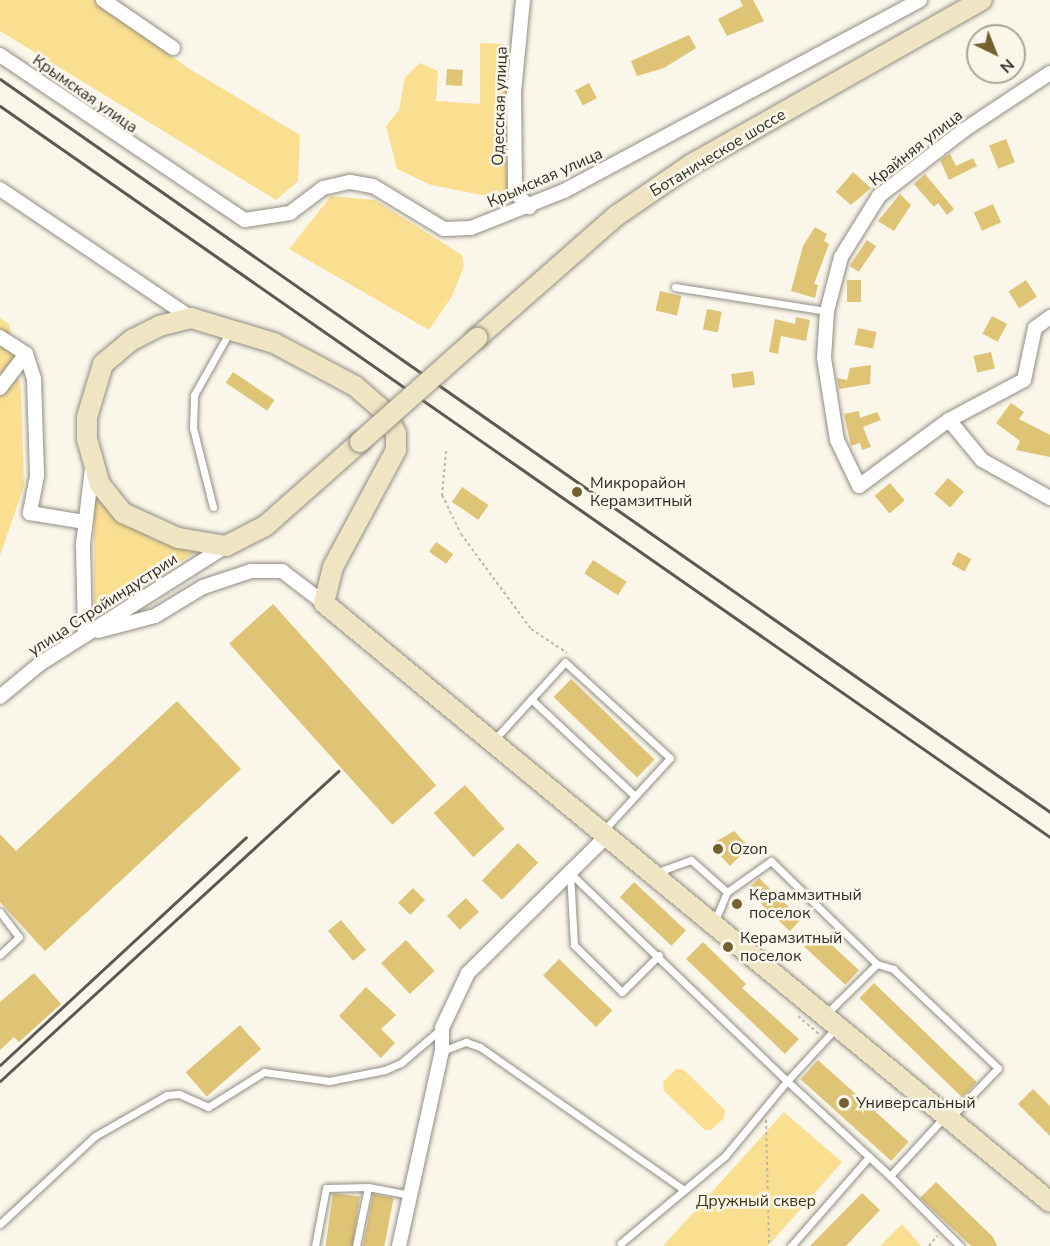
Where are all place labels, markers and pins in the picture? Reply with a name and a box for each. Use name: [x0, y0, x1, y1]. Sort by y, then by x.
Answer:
place label: Микрорайон Керамзитный: [590, 473, 692, 511]
marker: Микрорайон Керамзитный: [568, 483, 586, 501]
place label: Ozon: [730, 839, 768, 859]
marker: Ozon: [711, 842, 725, 856]
place label: Кераммзитный поселок: [749, 885, 862, 923]
marker: Кераммзитный поселок: [730, 897, 744, 911]
place label: Керамзитный поселок: [740, 928, 842, 966]
marker: Керамзитный поселок: [721, 940, 735, 954]
place label: Универсальный: [856, 1093, 976, 1113]
marker: Универсальный: [837, 1096, 851, 1110]

